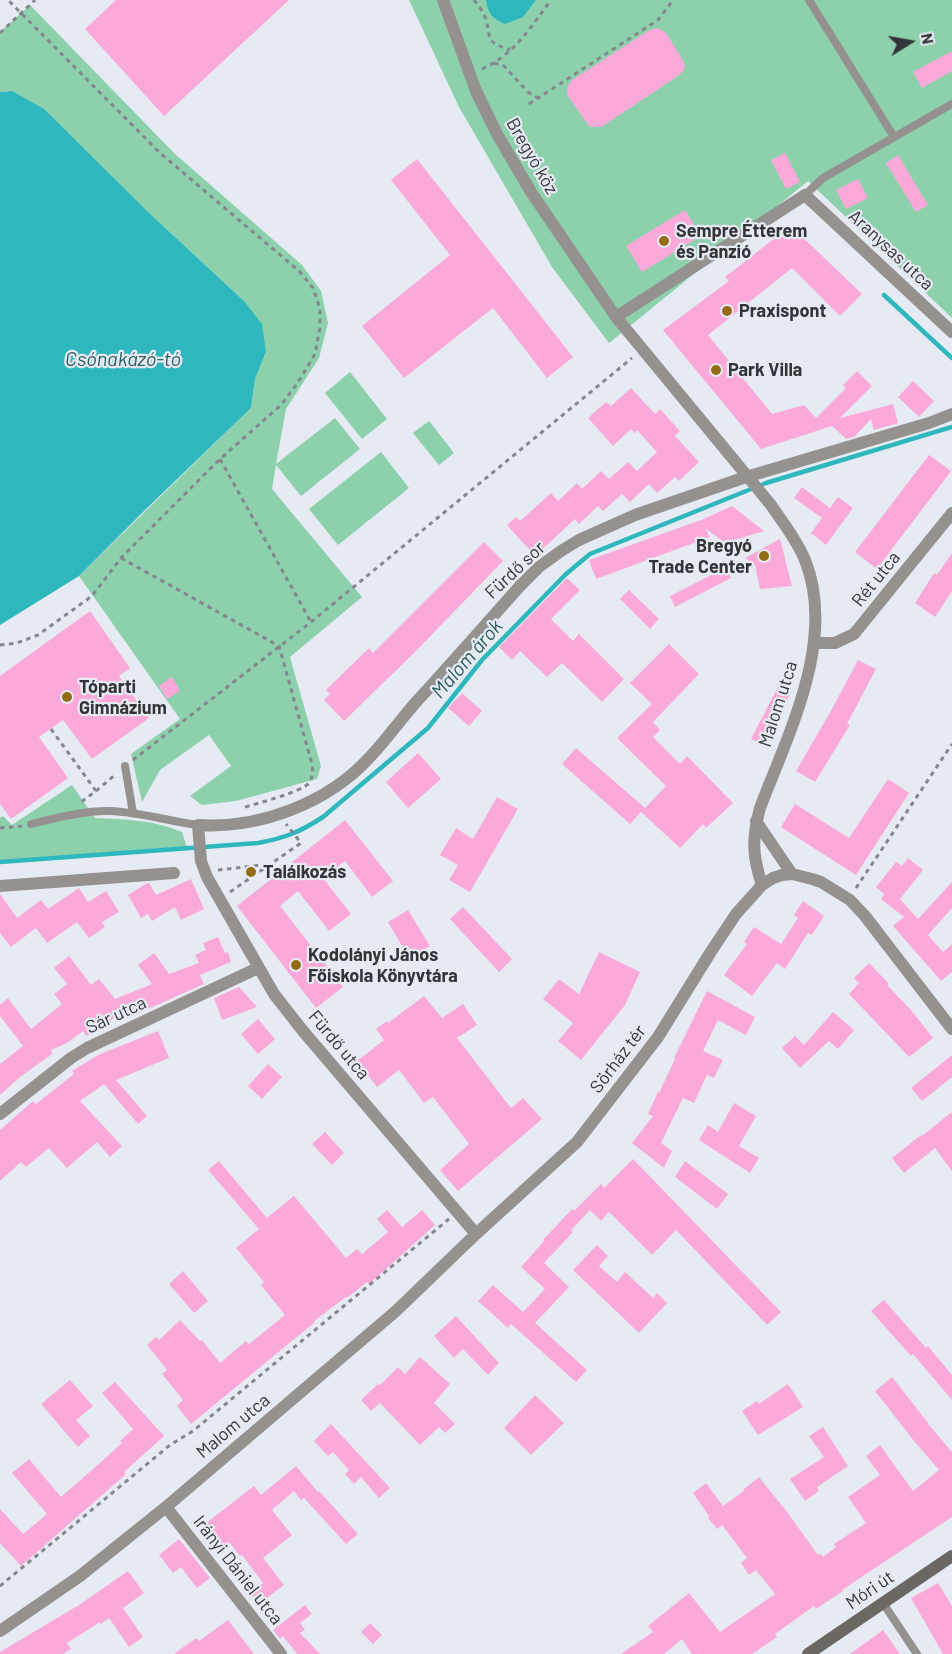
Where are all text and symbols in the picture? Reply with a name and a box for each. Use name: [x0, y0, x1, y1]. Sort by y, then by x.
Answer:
north arrow: [880, 12, 940, 72]
text: N: [918, 31, 938, 45]
street label: Bregyó köz: [502, 114, 562, 198]
street label: Aranysas utca: [844, 205, 938, 295]
place label: Sempre Étterem és Panzió: [676, 220, 807, 262]
marker: Sempre Étterem és Panzió: [657, 234, 671, 248]
place label: Praxispont: [739, 300, 826, 322]
marker: Praxispont: [720, 304, 734, 318]
water label: Csónakázó-tó: [65, 347, 181, 371]
place label: Park Villa: [728, 359, 802, 381]
marker: Park Villa: [709, 363, 723, 377]
place label: Bregyó Trade Center: [649, 535, 752, 578]
street label: Fürdő sor: [480, 537, 550, 603]
street label: Rét utca: [847, 547, 905, 611]
marker: Bregyó Trade Center: [757, 549, 771, 563]
water label: Malom árok: [426, 615, 508, 703]
street label: Malom utca: [754, 658, 802, 750]
place label: Tóparti Gimnázium: [79, 676, 167, 718]
marker: Tóparti Gimnázium: [60, 690, 74, 704]
place label: Találkozás: [263, 861, 346, 883]
marker: Találkozás: [244, 865, 258, 879]
place label: Kodolányi János Főiskola Könyvtára: [308, 944, 458, 986]
marker: Kodolányi János Főiskola Könyvtára: [289, 958, 303, 972]
street label: Sár utca: [82, 992, 150, 1038]
street label: Fürdő utca: [304, 1006, 374, 1084]
street label: Sörház tér: [585, 1021, 651, 1097]
street label: Malom utca: [192, 1389, 274, 1463]
street label: Irányi Dániel utca: [189, 1511, 287, 1629]
street label: Móri út: [842, 1566, 898, 1614]

